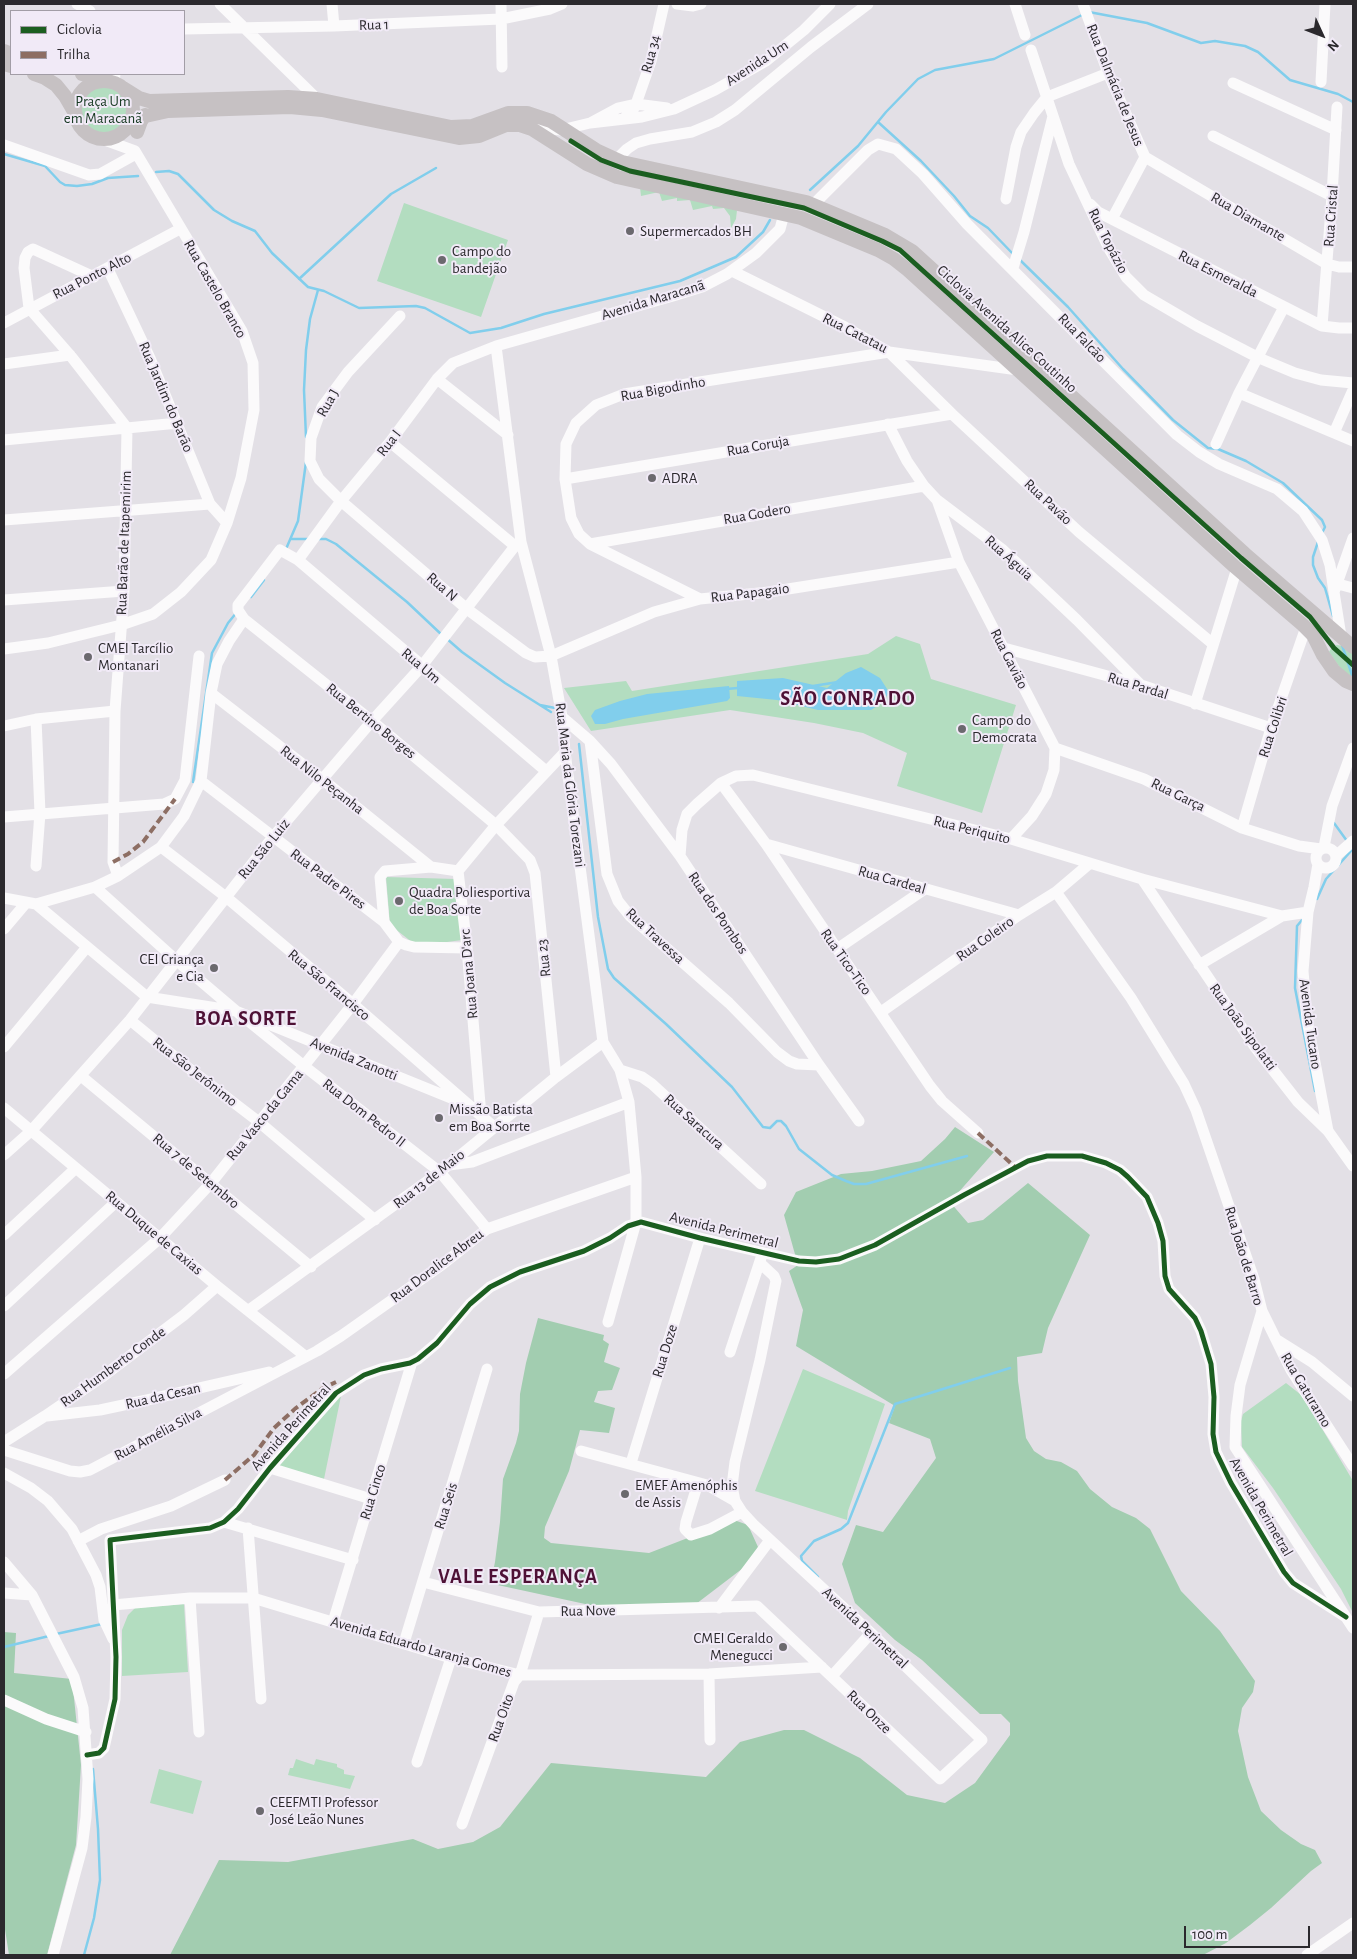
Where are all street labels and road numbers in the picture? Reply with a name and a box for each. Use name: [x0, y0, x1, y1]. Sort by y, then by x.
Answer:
street label: Rua 1: [359, 15, 389, 35]
street label: Rua Dalmácia de Jesus: [1082, 21, 1148, 149]
street label: Rua 34: [637, 33, 665, 75]
street label: Avenida Um: [722, 36, 792, 90]
street label: Rua Cristal: [1320, 184, 1342, 248]
street label: Rua Diamante: [1207, 188, 1289, 246]
street label: Rua Topázio: [1084, 205, 1132, 277]
street label: Rua Castelo Branco: [180, 237, 250, 341]
street label: Rua Esmeralda: [1175, 246, 1261, 302]
street label: Rua Ponto Alto: [50, 248, 134, 304]
street label: Ciclovia Avenida Alice Coutinho: [933, 261, 1081, 397]
street label: Avenida Maracanã: [599, 276, 707, 324]
street label: Rua Catatau: [819, 309, 891, 357]
street label: Rua Falcão: [1054, 310, 1110, 366]
street label: Rua Jardim do Barão: [135, 339, 197, 455]
street label: Rua Bigodinho: [619, 373, 707, 405]
street label: Rua J: [313, 386, 343, 420]
street label: Rua I: [373, 426, 405, 460]
street label: Rua Coruja: [725, 432, 791, 460]
street label: Rua Barão de Itapemirim: [112, 470, 136, 616]
street label: Rua Pavão: [1020, 475, 1076, 529]
street label: Rua Godero: [722, 499, 792, 529]
street label: Rua Águia: [981, 531, 1037, 585]
street label: Rua N: [423, 569, 461, 605]
street label: Rua Papagaio: [710, 579, 790, 607]
street label: Rua Gavião: [986, 626, 1032, 692]
street label: Rua Um: [398, 644, 444, 688]
street label: Rua Pardal: [1105, 668, 1171, 704]
street label: Rua Bertino Borges: [322, 679, 420, 763]
street label: Rua Colibri: [1255, 694, 1291, 760]
street label: Rua Maria da Glória Torezani: [551, 702, 589, 868]
street label: Rua Nilo Peçanha: [276, 742, 368, 818]
street label: Rua Garça: [1148, 774, 1208, 816]
street label: Rua Periquito: [932, 812, 1012, 848]
street label: Rua São Luiz: [234, 815, 294, 883]
street label: Rua Padre Pires: [287, 845, 369, 913]
street label: Rua Cardeal: [856, 862, 928, 898]
street label: Rua dos Pombos: [684, 868, 752, 958]
street label: Rua Travessa: [622, 904, 688, 968]
street label: Rua Coleiro: [953, 913, 1017, 965]
street label: Rua Tico-Tico: [817, 925, 875, 999]
street label: Rua Joana D'arc: [456, 928, 482, 1020]
street label: Rua 23: [533, 938, 555, 978]
street label: Rua São Francisco: [284, 945, 374, 1025]
street label: Avenida Tucano: [1295, 978, 1325, 1070]
street label: Rua João Sipolatti: [1205, 980, 1281, 1074]
street label: Rua São Jerônimo: [149, 1033, 241, 1111]
street label: Avenida Zanotti: [308, 1033, 400, 1085]
street label: Rua Vasco da Gama: [223, 1066, 307, 1164]
street label: Rua Dom Pedro II: [319, 1075, 409, 1151]
street label: Rua Saracura: [660, 1090, 728, 1154]
street label: Rua 7 de Setembro: [149, 1129, 243, 1213]
street label: Rua 13 de Maio: [390, 1146, 468, 1212]
street label: Rua Duque de Caxias: [102, 1187, 206, 1279]
street label: Rua João de Barro: [1220, 1204, 1268, 1308]
street label: Avenida Perimetral: [668, 1208, 780, 1252]
street label: Rua Doralice Abreu: [387, 1225, 487, 1307]
street label: Rua Doze: [648, 1322, 682, 1380]
street label: Rua Humberto Conde: [57, 1323, 169, 1411]
street label: Rua Gaturamo: [1277, 1349, 1335, 1431]
street label: Rua da Cesan: [124, 1379, 202, 1413]
street label: Avenida Perimetral: [247, 1380, 335, 1474]
street label: Rua Amélia Silva: [111, 1403, 205, 1465]
street label: Avenida Perimetral: [1225, 1454, 1297, 1560]
street label: Rua Cinco: [356, 1462, 390, 1522]
street label: Rua Seis: [430, 1480, 462, 1532]
street label: Avenida Perimetral: [818, 1583, 912, 1673]
street label: Rua Nove: [560, 1602, 616, 1620]
street label: Avenida Eduardo Laranja Gomes: [328, 1613, 514, 1681]
street label: Rua Onze: [843, 1686, 895, 1738]
street label: Rua Oito: [484, 1691, 518, 1745]

